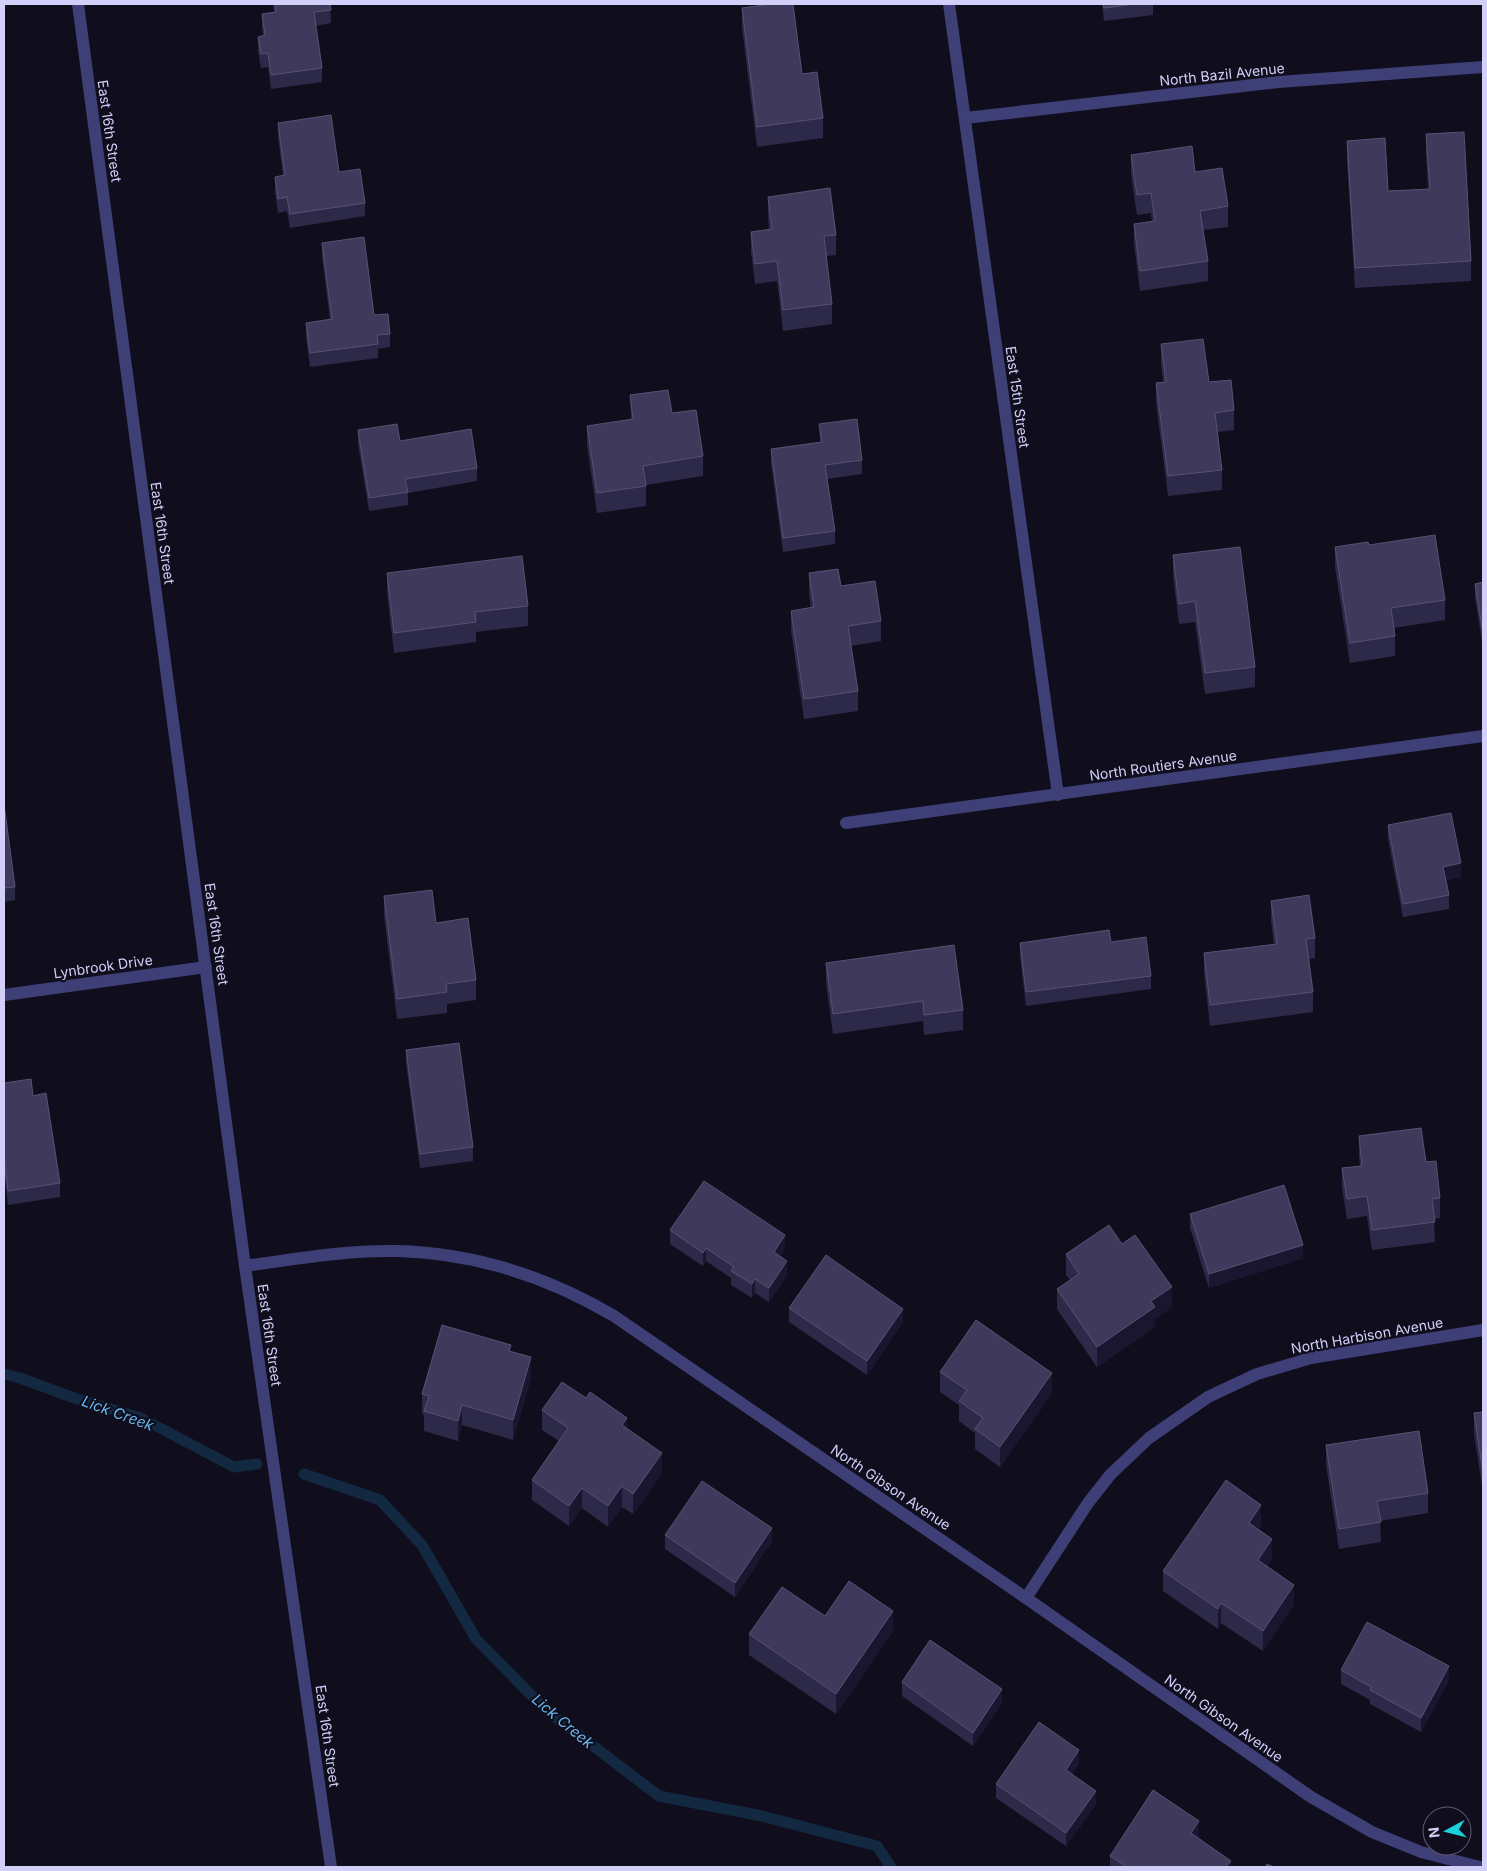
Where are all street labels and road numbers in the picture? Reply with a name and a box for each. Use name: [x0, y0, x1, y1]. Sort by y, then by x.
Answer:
street label: North Bazil Avenue: [1159, 59, 1285, 89]
street label: East 16th Street: [94, 79, 126, 184]
street label: East 15th Street: [1002, 345, 1034, 449]
street label: East 16th Street: [147, 481, 179, 586]
street label: North Routiers Avenue: [1088, 746, 1238, 784]
street label: East 16th Street: [201, 882, 233, 987]
street label: Lynbrook Drive: [52, 951, 154, 981]
street label: East 16th Street: [254, 1283, 286, 1388]
street label: North Harbison Avenue: [1290, 1313, 1444, 1357]
street label: North Gibson Avenue: [828, 1441, 954, 1533]
street label: North Gibson Avenue: [1161, 1671, 1287, 1765]
street label: East 16th Street: [312, 1684, 344, 1789]

